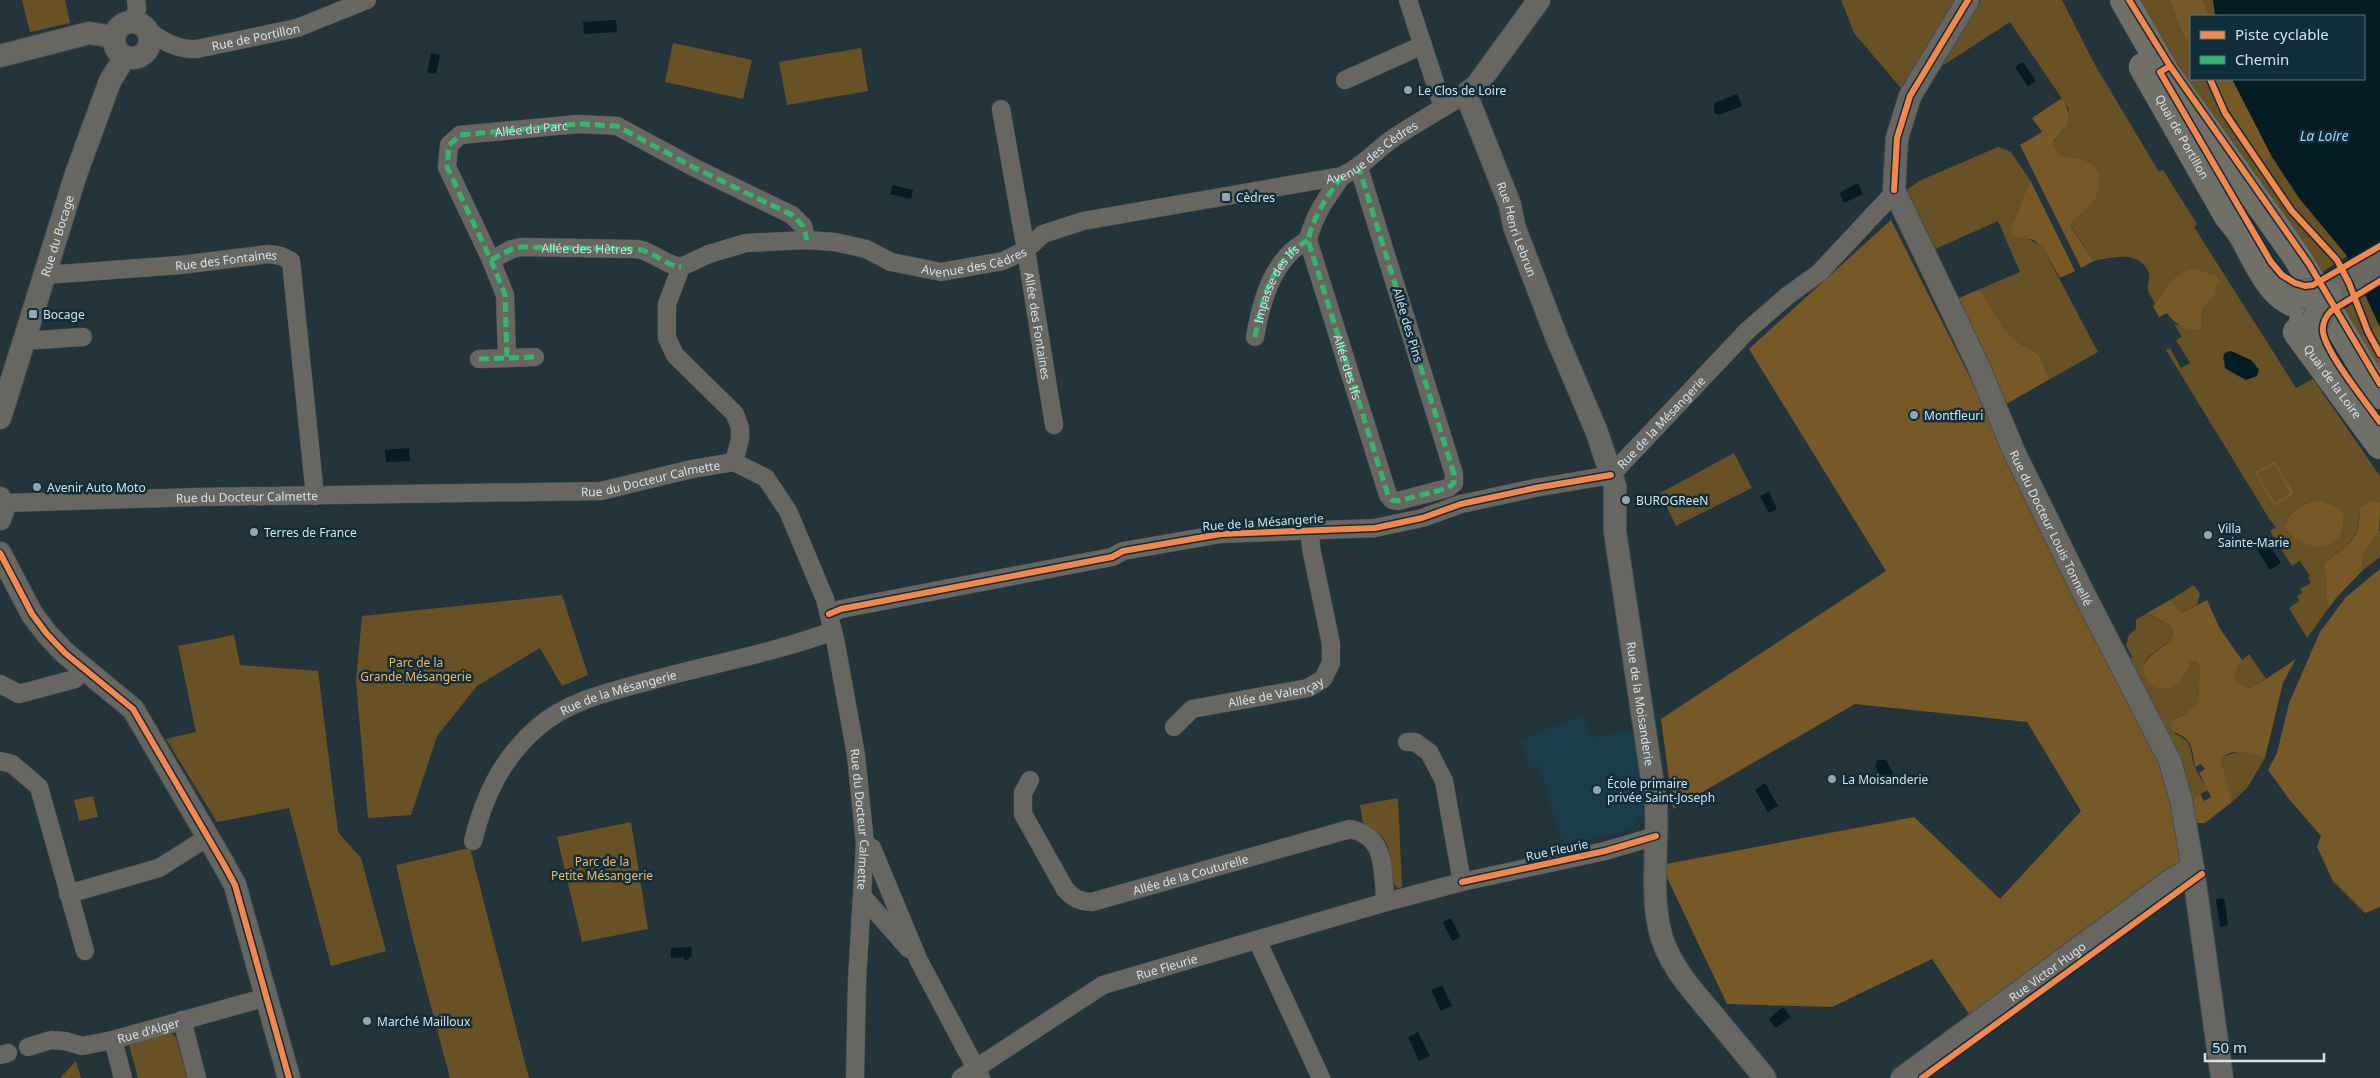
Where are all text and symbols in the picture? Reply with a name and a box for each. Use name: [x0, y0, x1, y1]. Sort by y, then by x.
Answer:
legend: [2190, 15, 2365, 80]
street label: Rue de Portillon: [210, 19, 301, 54]
text: Piste cyclable: [2235, 24, 2329, 44]
text: Chemin: [2235, 49, 2289, 69]
place label: Le Clos de Loire: [1418, 82, 1507, 99]
marker: Le Clos de Loire: [1402, 84, 1414, 96]
street label: Quai de Portillon: [2152, 91, 2214, 182]
street label: Allée du Parc: [494, 116, 568, 140]
street label: Avenue des Cèdres: [1325, 116, 1421, 187]
water label: La Loire: [2300, 126, 2348, 145]
street label: Rue Henri Lebrun: [1493, 179, 1541, 279]
place label: Cèdres: [1236, 189, 1275, 206]
marker: Cèdres: [1220, 191, 1232, 203]
street label: Rue du Bocage: [36, 193, 78, 279]
street label: Allée des Hêtres: [541, 239, 633, 257]
street label: Impasse des Ifs: [1249, 240, 1303, 325]
street label: Avenue des Cèdres: [920, 242, 1029, 281]
street label: Rue des Fontaines: [175, 245, 279, 274]
street label: Allée des Fontaines: [1021, 271, 1055, 381]
street label: Allée des Pins: [1389, 286, 1427, 365]
place label: Bocage: [43, 306, 85, 323]
marker: Bocage: [27, 308, 39, 320]
street label: Allée des Ifs: [1330, 332, 1366, 402]
street label: Quai de la Loire: [2300, 341, 2366, 422]
street label: Rue de la Mésangerie: [1613, 372, 1709, 472]
place label: Montfleuri: [1924, 407, 1983, 424]
marker: Montfleuri: [1908, 409, 1920, 421]
street label: Rue du Docteur Louis Tonnellé: [2006, 447, 2097, 609]
street label: Rue du Docteur Calmette: [581, 456, 722, 500]
place label: Avenir Auto Moto: [47, 479, 146, 496]
marker: Avenir Auto Moto: [31, 481, 43, 493]
street label: Rue du Docteur Calmette: [176, 487, 318, 506]
place label: BUROGReeN: [1636, 492, 1708, 509]
marker: BUROGReeN: [1620, 494, 1632, 506]
street label: Rue de la Mésangerie: [1202, 509, 1324, 535]
place label: Villa Sainte-Marie: [2218, 520, 2289, 551]
place label: Terres de France: [264, 524, 357, 541]
marker: Terres de France: [248, 526, 260, 538]
marker: Villa Sainte-Marie: [2202, 529, 2214, 541]
street label: Rue de la Moisanderie: [1623, 641, 1659, 767]
park label: Parc de la Grande Mésangerie: [360, 654, 472, 685]
street label: Rue de la Mésangerie: [557, 666, 678, 719]
street label: Allée de Valençay: [1227, 672, 1327, 711]
street label: Rue du Docteur Calmette: [847, 747, 874, 891]
place label: La Moisanderie: [1842, 771, 1928, 788]
marker: La Moisanderie: [1826, 773, 1838, 785]
place label: École primaire privée Saint-Joseph: [1607, 775, 1715, 806]
marker: École primaire privée Saint-Joseph: [1591, 784, 1603, 796]
street label: Rue Fleurie: [1524, 835, 1590, 865]
street label: Allée de la Couturelle: [1131, 850, 1250, 899]
park label: Parc de la Petite Mésangerie: [551, 853, 653, 884]
street label: Rue Victor Hugo: [2005, 937, 2089, 1005]
street label: Rue Fleurie: [1134, 949, 1200, 983]
street label: Rue d'Alger: [115, 1013, 181, 1047]
place label: Marché Mailloux: [377, 1013, 471, 1030]
marker: Marché Mailloux: [361, 1015, 373, 1027]
scale bar: [2205, 1030, 2324, 1062]
text: 50 m: [2212, 1037, 2247, 1057]

